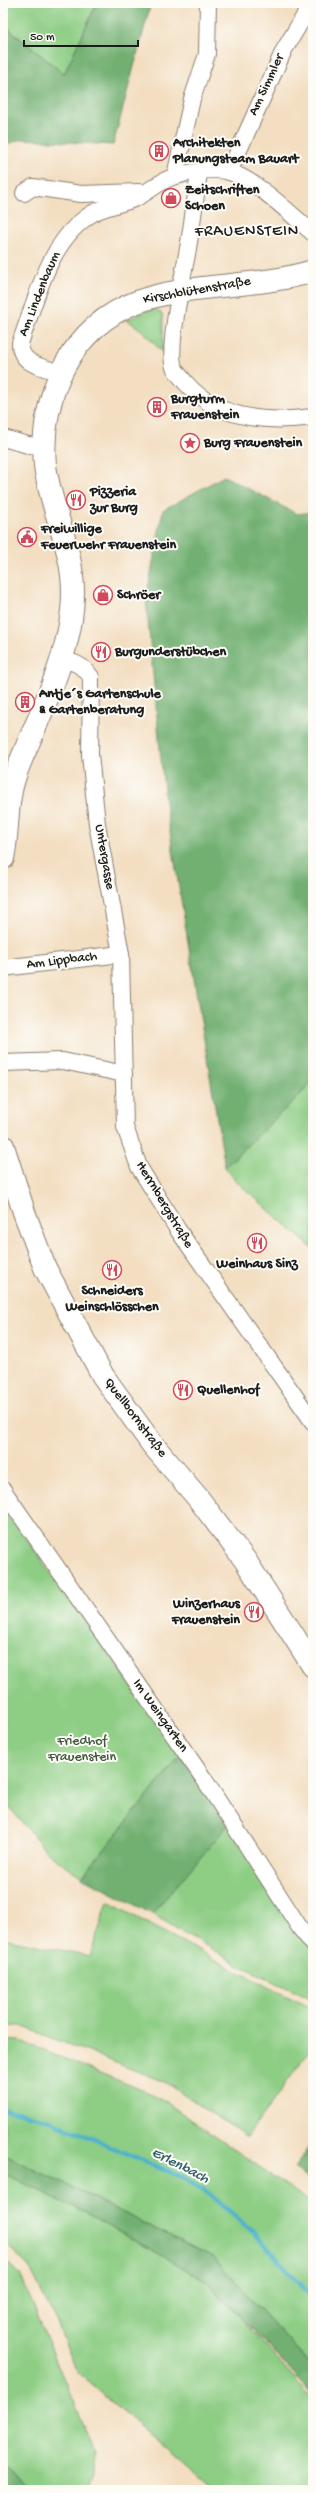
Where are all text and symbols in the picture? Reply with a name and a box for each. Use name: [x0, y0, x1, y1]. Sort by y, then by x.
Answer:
scale bar: [24, 22, 138, 48]
text: 50 m: [30, 31, 55, 45]
street label: Am Simmler: [245, 50, 289, 119]
place label: Architekten Planungsteam Bauart: [172, 135, 300, 168]
building icon: Architekten Planungsteam Bauart: [148, 140, 170, 162]
place label: Zeitschriften Schoen: [185, 182, 260, 215]
shop icon: Zeitschriften Schoen: [160, 187, 182, 209]
district label: FRAUENSTEIN: [194, 223, 299, 242]
street label: Am Lindenbaum: [15, 249, 65, 339]
street label: Kirschblütenstraße: [142, 273, 253, 309]
place label: Burgturm Frauenstein: [170, 391, 239, 424]
building icon: Burgturm Frauenstein: [146, 396, 168, 418]
place icon: Burg Frauenstein: [179, 432, 201, 454]
place label: Burg Frauenstein: [203, 435, 302, 452]
place label: Pizzeria zur Burg: [89, 484, 138, 517]
restaurant icon: Pizzeria zur Burg: [65, 489, 87, 511]
place label: Freiwillige Feuerwehr Frauenstein: [40, 521, 176, 554]
public building icon: Freiwillige Feuerwehr Frauenstein: [16, 526, 38, 548]
shop icon: Schröer: [92, 584, 114, 606]
place label: Schröer: [117, 587, 162, 604]
restaurant icon: Burgunderstübchen: [90, 641, 112, 663]
place label: Burgunderstübchen: [114, 644, 227, 661]
place label: Antje´s Gartenschule & Gartenberatung: [38, 686, 162, 719]
building icon: Antje´s Gartenschule & Gartenberatung: [14, 691, 36, 713]
street label: Untergasse: [90, 823, 118, 892]
street label: Am Lippbach: [26, 948, 99, 974]
street label: Herrnbergstraße: [131, 1158, 197, 1252]
restaurant icon: Weinhaus Sinz: [246, 1232, 268, 1254]
place label: Weinhaus Sinz: [215, 1256, 299, 1273]
restaurant icon: Schneiders Weinschlösschen: [101, 1259, 123, 1281]
place label: Schneiders Weinschlösschen: [64, 1283, 159, 1316]
street label: Quellbornstraße: [100, 1375, 171, 1462]
restaurant icon: Quellenhof: [172, 1379, 194, 1401]
place label: Quellenhof: [197, 1382, 261, 1399]
place label: Winzerhaus Frauenstein: [171, 1596, 241, 1629]
restaurant icon: Winzerhaus Frauenstein: [243, 1601, 265, 1623]
street label: Im Weingarten: [128, 1676, 192, 1756]
park label: Friedhof Frauenstein: [47, 1733, 116, 1766]
water label: Erlenbach: [148, 2144, 213, 2189]

